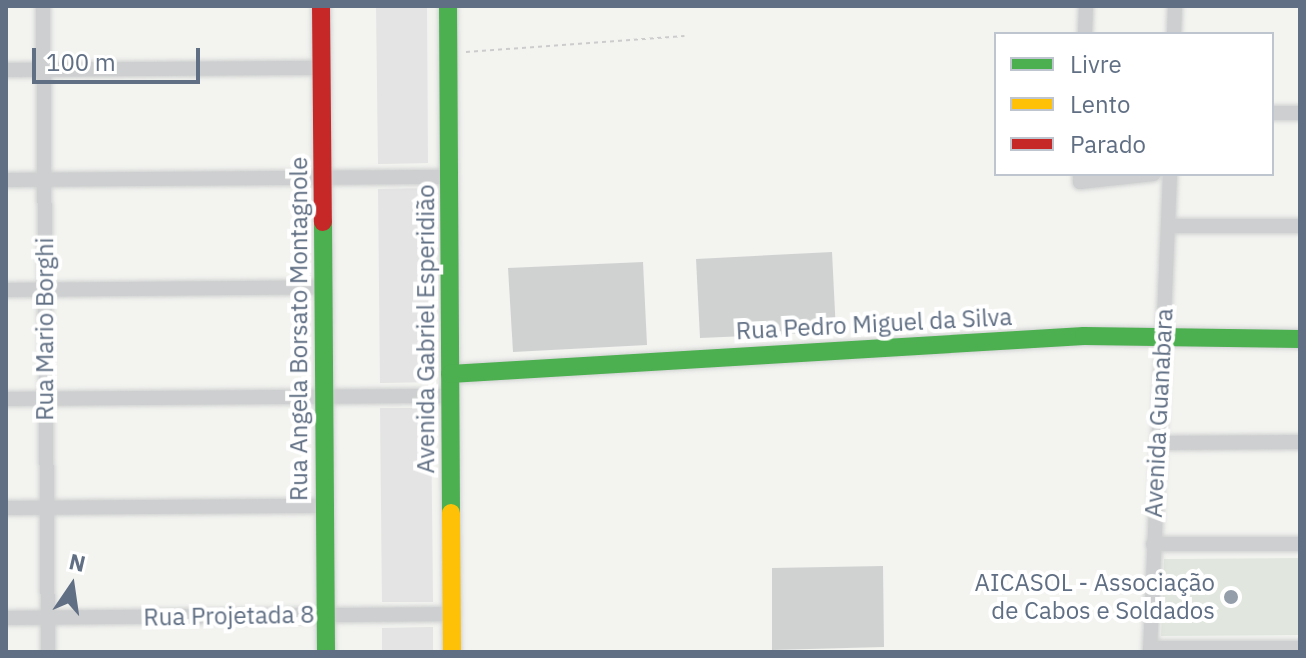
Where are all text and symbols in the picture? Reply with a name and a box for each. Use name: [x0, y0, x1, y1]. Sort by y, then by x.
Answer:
scale bar: [36, 32, 204, 82]
legend: [994, 32, 1274, 176]
text: 100 m: [46, 46, 116, 78]
text: Livre: [1070, 48, 1122, 80]
text: Lento: [1070, 88, 1130, 120]
text: Parado: [1070, 128, 1146, 160]
street label: Rua Angela Borsato Montagnole: [285, 157, 313, 501]
street label: Avenida Gabriel Esperidião: [412, 184, 440, 474]
street label: Rua Mario Borghi: [31, 237, 59, 421]
street label: Rua Pedro Miguel da Silva: [735, 302, 1013, 346]
street label: Avenida Guanabara: [1139, 308, 1179, 518]
north arrow: [32, 546, 112, 626]
text: N: [66, 546, 89, 578]
place label: AICASOL - Associação de Cabos e Soldados: [975, 569, 1215, 625]
marker: AICASOL - Associação de Cabos e Soldados: [1222, 588, 1240, 606]
street label: Rua Projetada 8: [143, 600, 315, 632]

